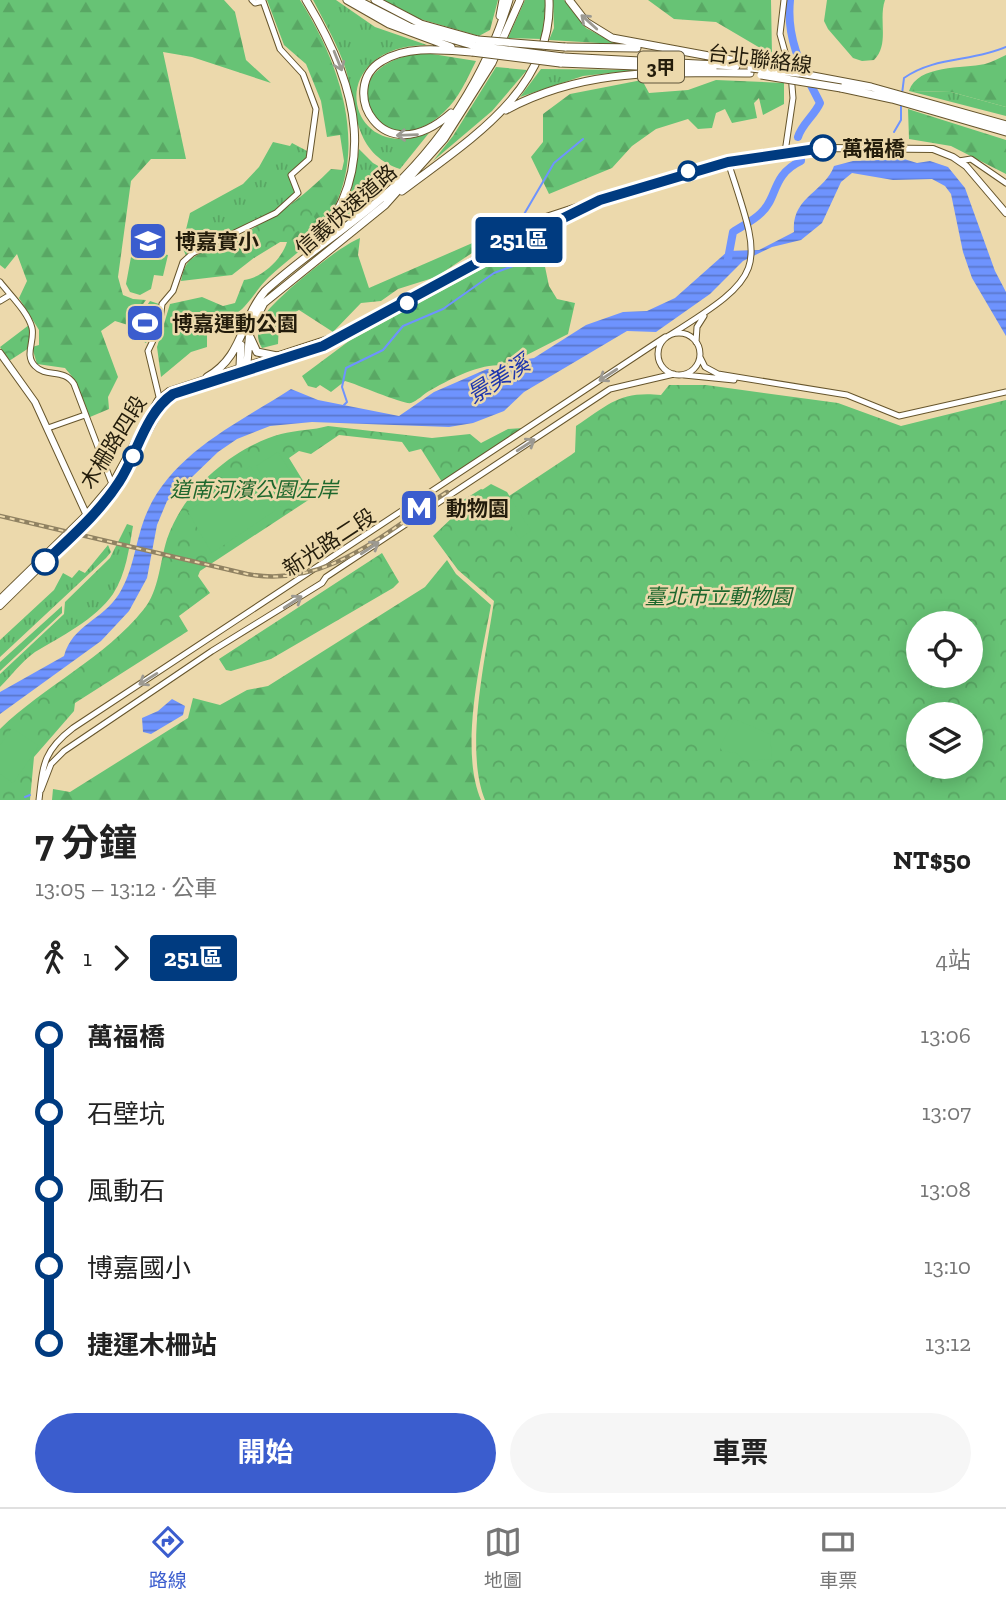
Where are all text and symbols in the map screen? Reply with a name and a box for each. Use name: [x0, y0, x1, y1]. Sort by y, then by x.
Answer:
one-way arrow: [581, 14, 598, 31]
street label: 台北聯絡線: [706, 40, 814, 78]
one-way arrow: [333, 49, 346, 71]
road number: 3甲: [638, 52, 684, 82]
one-way arrow: [396, 128, 419, 141]
marker: 萬福橋: [810, 135, 836, 161]
place label: 萬福橋: [842, 136, 905, 161]
street label: 信義快速道路: [290, 159, 402, 261]
unlabelled marker: [678, 161, 698, 181]
line badge: 251區: [470, 217, 568, 263]
school or university icon: 博嘉實小: [127, 220, 169, 262]
text: 251區: [489, 225, 549, 254]
place label: 博嘉實小: [175, 229, 259, 254]
unlabelled marker: [397, 293, 417, 313]
sports icon: 博嘉運動公園: [124, 302, 166, 344]
place label: 博嘉運動公園: [172, 311, 298, 336]
water label: 景美溪: [461, 347, 537, 409]
one-way arrow: [599, 368, 619, 382]
street label: 木柵路四段: [75, 391, 151, 493]
one-way arrow: [515, 437, 535, 451]
unlabelled marker: [123, 446, 143, 466]
park label: 道南河濱公園左岸: [170, 477, 340, 502]
metro station icon: 動物園: [398, 487, 440, 529]
place label: 動物園: [446, 496, 509, 521]
street label: 新光路二段: [278, 503, 380, 581]
one-way arrow: [360, 540, 379, 555]
unlabelled marker: [32, 549, 58, 575]
park label: 臺北市立動物園: [645, 584, 794, 609]
one-way arrow: [283, 594, 302, 609]
map controls: [906, 611, 983, 779]
button: locate: [906, 611, 983, 688]
one-way arrow: [139, 671, 158, 686]
button: layers: [906, 702, 983, 779]
text: 7 分鐘: [35, 820, 137, 866]
text: NT$50: [893, 844, 971, 876]
text: 13:05 – 13:12 · 公車: [35, 874, 217, 902]
icon: walk: [35, 939, 73, 977]
icon: forward: [102, 939, 140, 977]
text: 251區: [164, 943, 223, 972]
text: 1: [83, 944, 92, 972]
text: 4站: [936, 946, 971, 974]
text: 萬福橋: [87, 1021, 165, 1053]
text: 13:06: [920, 1021, 971, 1049]
text: 石壁坑: [87, 1098, 165, 1130]
text: 13:07: [922, 1098, 971, 1126]
text: 風動石: [87, 1175, 165, 1207]
text: 13:08: [920, 1175, 971, 1203]
text: 博嘉國小: [87, 1252, 191, 1284]
text: 13:10: [924, 1252, 971, 1280]
text: 捷運木柵站: [87, 1329, 217, 1361]
text: 13:12: [925, 1329, 971, 1357]
button: 開始: [35, 1413, 496, 1493]
button: 車票: [510, 1413, 971, 1493]
tab: 路線: [149, 1523, 187, 1592]
tab: 地圖: [484, 1523, 522, 1592]
tab: 車票: [819, 1523, 857, 1592]

